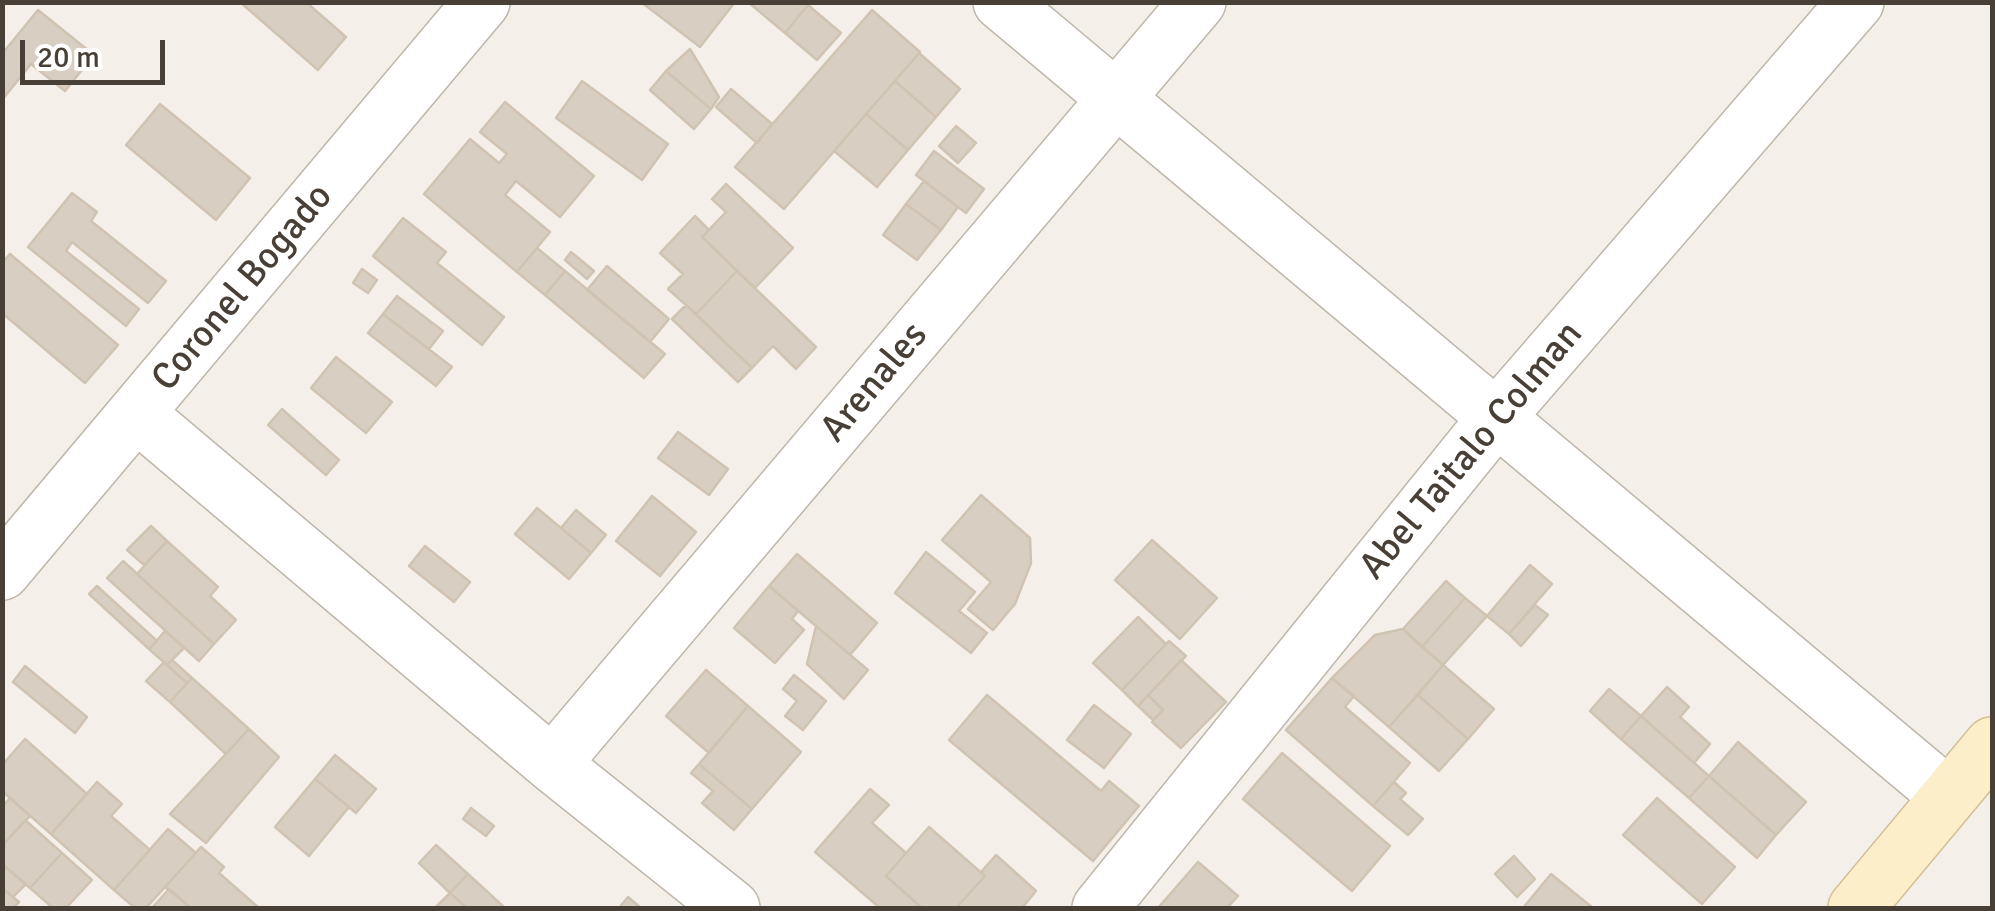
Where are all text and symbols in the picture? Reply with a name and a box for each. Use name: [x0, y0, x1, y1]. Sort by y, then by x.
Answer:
scale bar: [25, 20, 170, 82]
text: 20 m: [37, 39, 100, 76]
street label: Coronel Bogado: [143, 175, 343, 401]
street label: Abel Taitalo Colman: [1351, 313, 1593, 589]
street label: Arenales: [812, 314, 938, 452]

